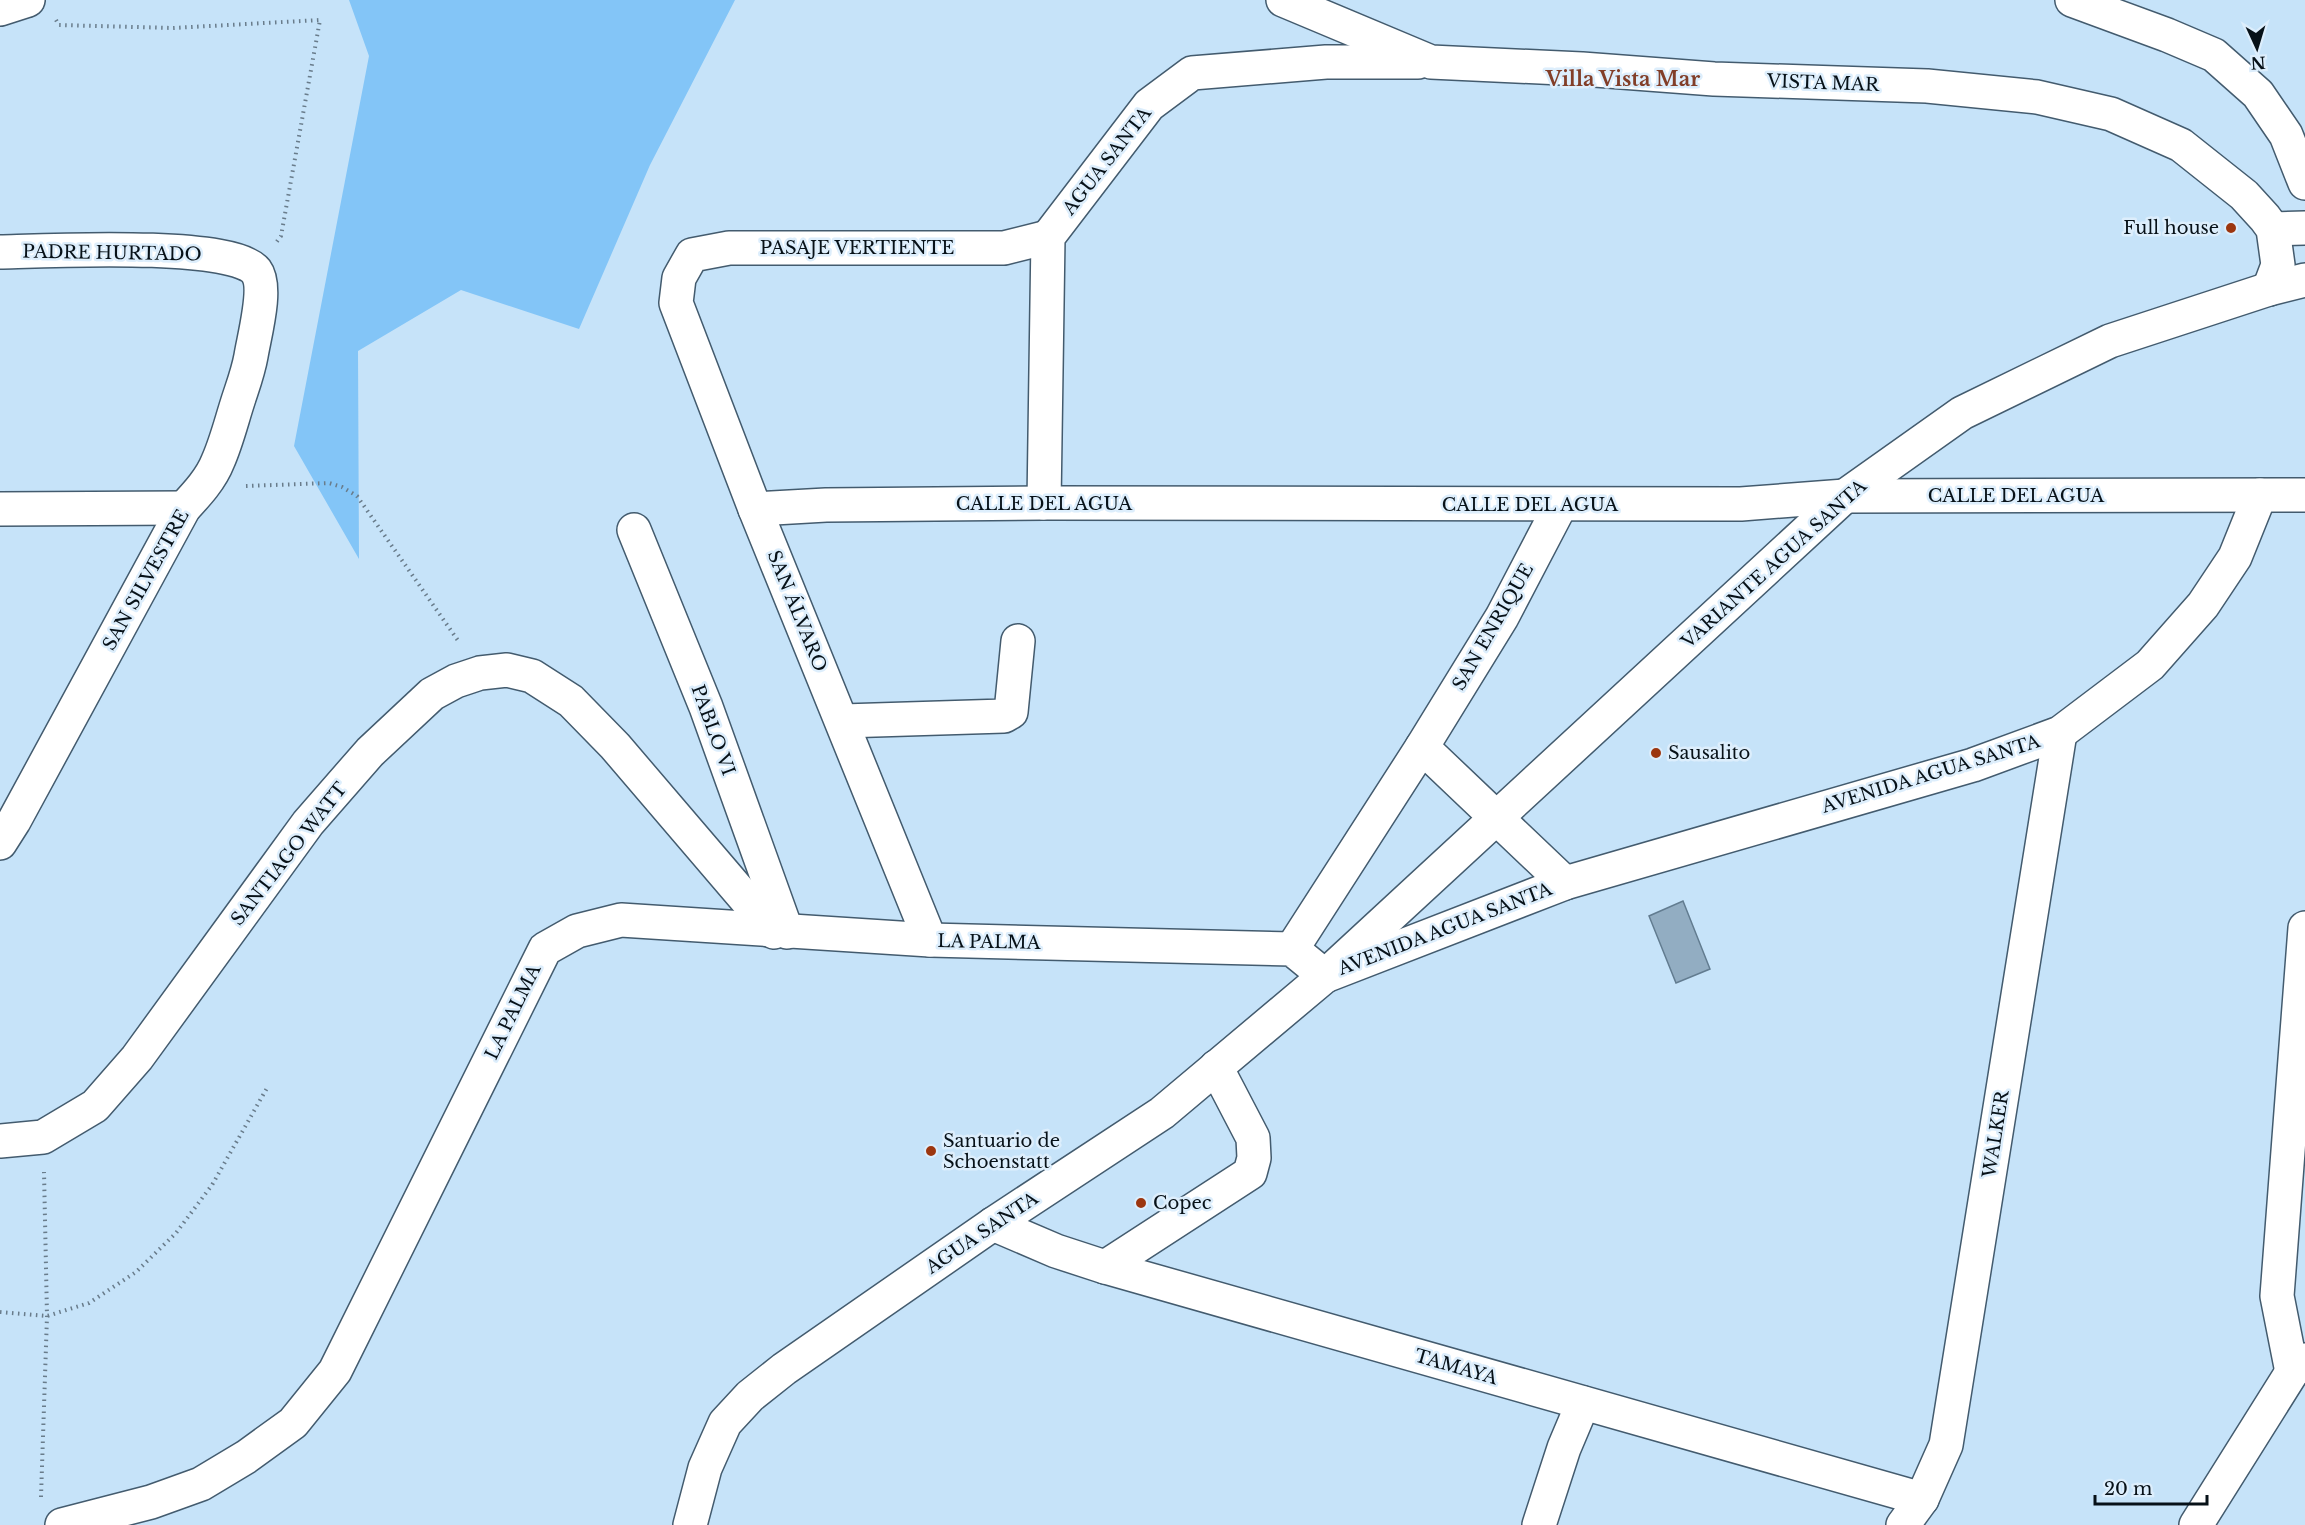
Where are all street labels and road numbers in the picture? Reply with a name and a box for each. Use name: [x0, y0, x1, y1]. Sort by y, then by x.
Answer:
street label: VISTA MAR: [1766, 70, 1880, 96]
street label: AGUA SANTA: [1057, 102, 1157, 220]
street label: PASAJE VERTIENTE: [760, 237, 954, 259]
street label: PADRE HURTADO: [22, 240, 202, 266]
street label: VARIANTE AGUA SANTA: [1676, 474, 1872, 654]
street label: CALLE DEL AGUA: [1928, 485, 2105, 507]
street label: CALLE DEL AGUA: [956, 493, 1133, 515]
street label: CALLE DEL AGUA: [1442, 494, 1619, 516]
street label: SAN SILVESTRE: [98, 506, 194, 654]
street label: SAN ÁLVARO: [763, 547, 832, 675]
street label: SAN ENRIQUE: [1448, 560, 1538, 694]
street label: PABLO VI: [686, 682, 740, 778]
street label: AVENIDA AGUA SANTA: [1818, 730, 2044, 818]
street label: SANTIAGO WATT: [226, 778, 352, 930]
street label: AVENIDA AGUA SANTA: [1334, 878, 1556, 980]
street label: LA PALMA: [937, 930, 1042, 954]
street label: LA PALMA: [480, 960, 546, 1063]
street label: WALKER: [1978, 1088, 2014, 1180]
street label: AGUA SANTA: [921, 1187, 1043, 1279]
street label: TAMAYA: [1412, 1345, 1501, 1390]

